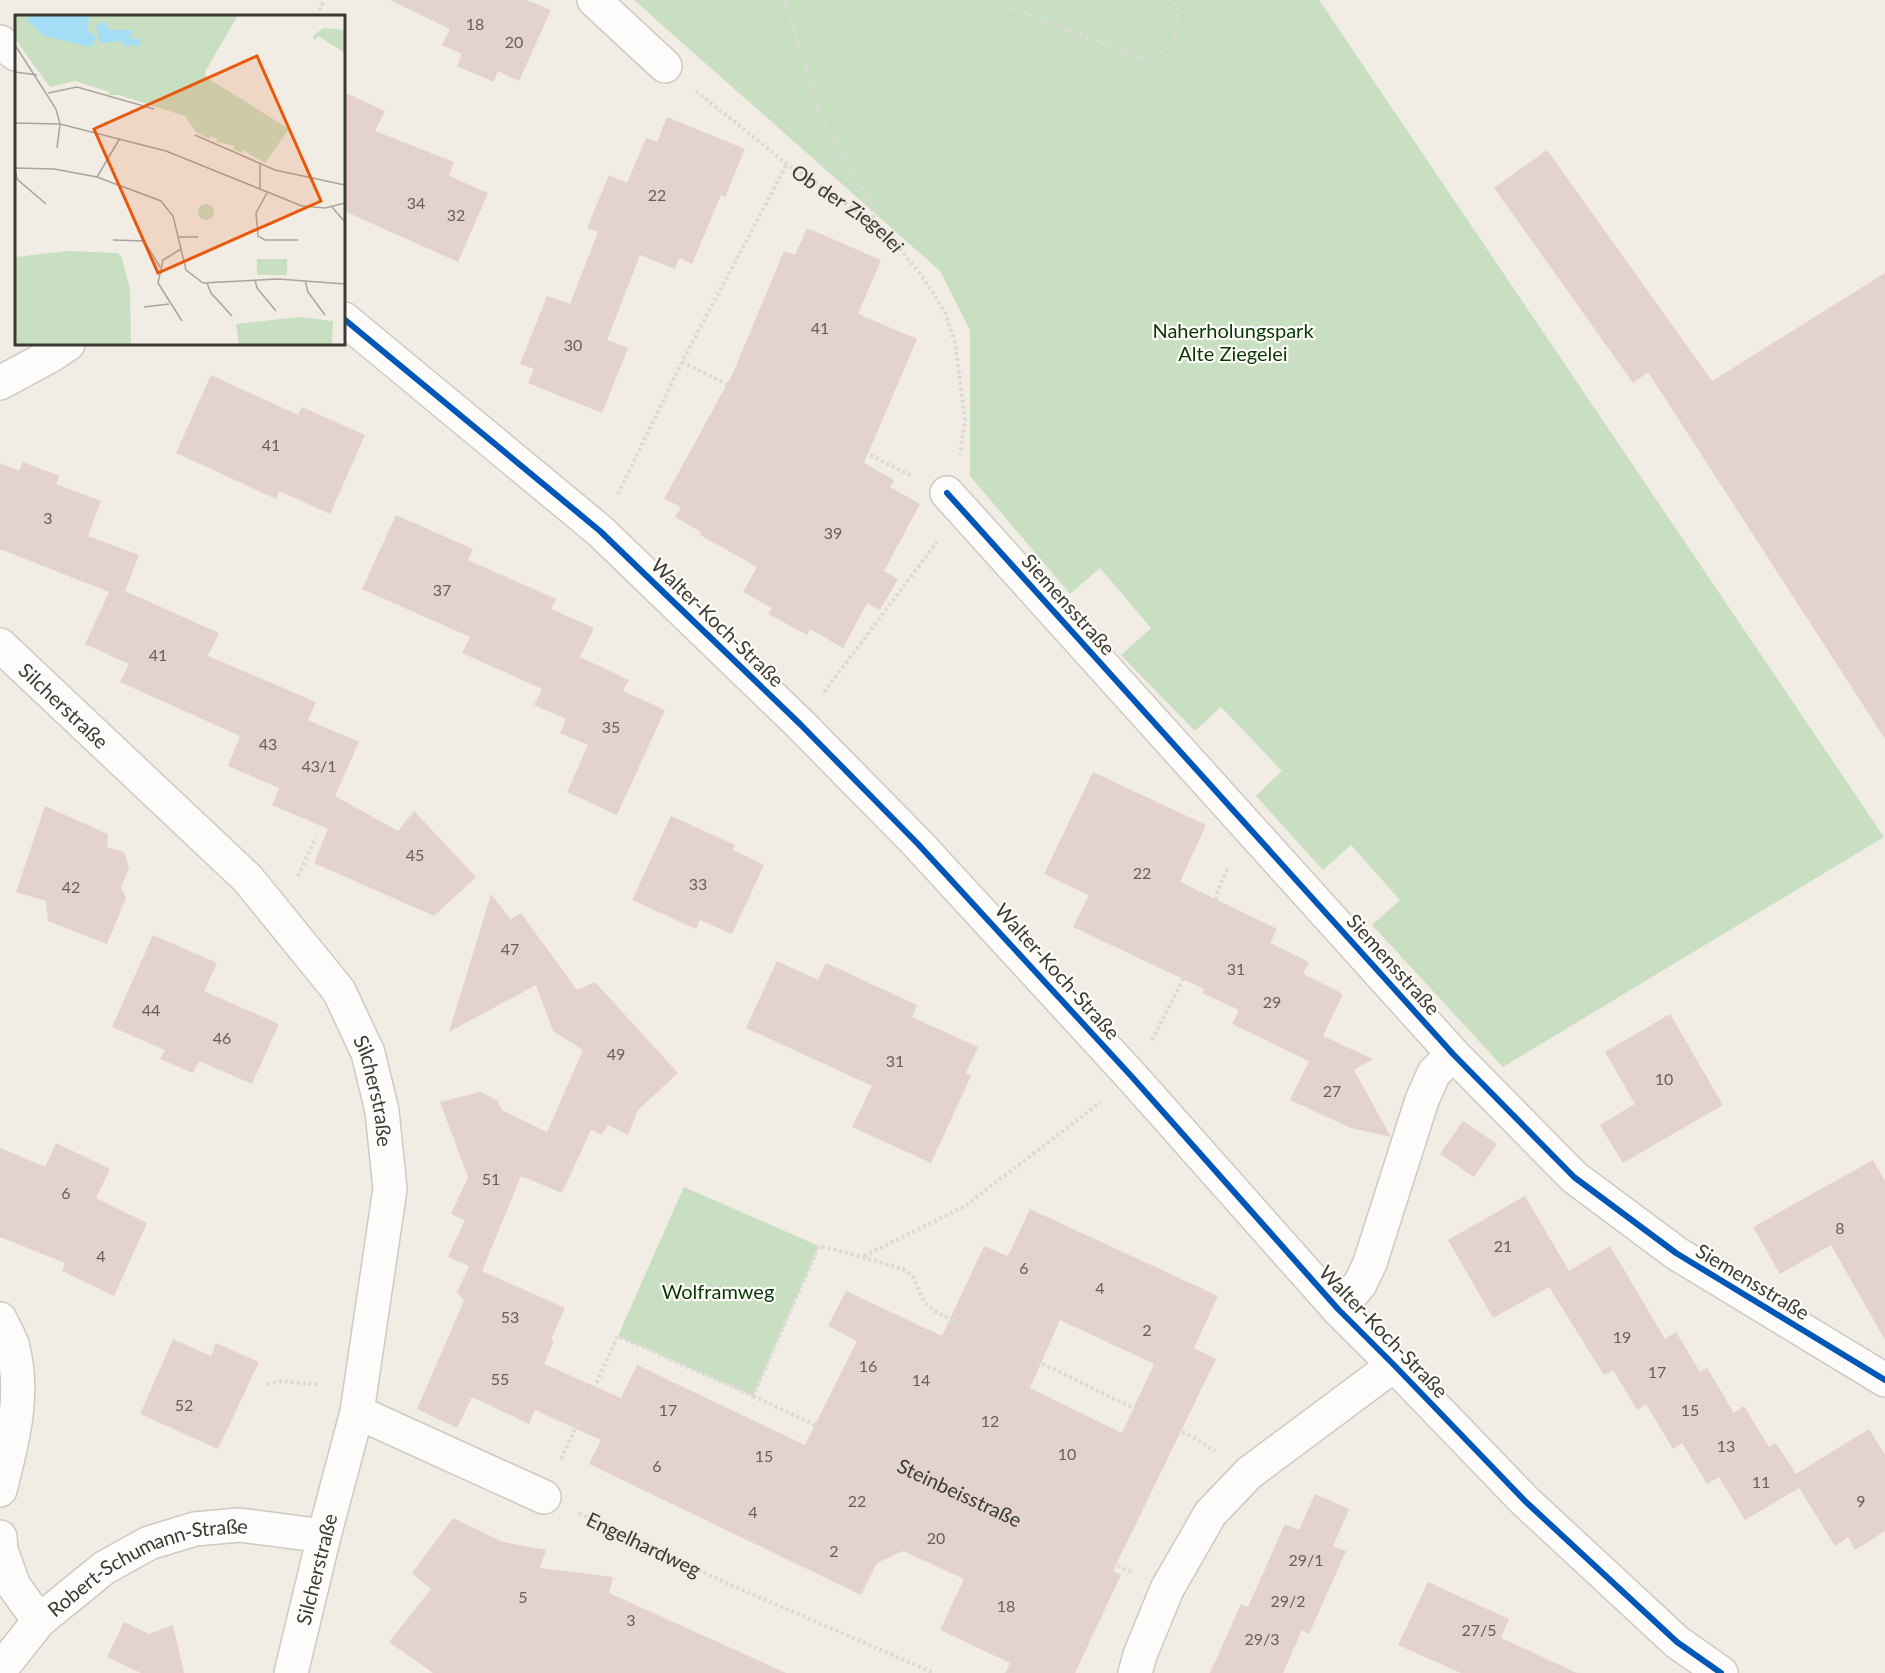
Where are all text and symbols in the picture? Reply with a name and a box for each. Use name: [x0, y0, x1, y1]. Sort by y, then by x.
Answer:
house number: 18: [466, 14, 484, 33]
inset map: [15, 15, 345, 345]
house number: 20: [505, 32, 523, 51]
street label: Ob der Ziegelei: [787, 159, 910, 257]
house number: 22: [648, 185, 666, 204]
house number: 34: [407, 193, 425, 212]
house number: 32: [447, 205, 465, 224]
house number: 41: [811, 318, 829, 337]
park label: Naherholungspark Alte Ziegelei: [1152, 318, 1314, 365]
house number: 30: [564, 335, 582, 354]
house number: 41: [262, 435, 280, 454]
house number: 3: [43, 508, 53, 527]
house number: 39: [824, 523, 842, 542]
street label: Siemensstraße: [1017, 548, 1121, 660]
street label: Walter-Koch-Straße: [647, 553, 789, 691]
house number: 37: [433, 580, 451, 599]
house number: 41: [149, 645, 167, 664]
street label: Silcherstraße: [14, 658, 114, 753]
house number: 35: [602, 717, 620, 736]
house number: 43: [259, 734, 277, 753]
house number: 43/1: [301, 756, 337, 775]
house number: 45: [406, 845, 424, 864]
house number: 22: [1133, 863, 1151, 882]
house number: 33: [689, 874, 707, 893]
house number: 42: [62, 877, 80, 896]
street label: Walter-Koch-Straße: [991, 898, 1125, 1044]
street label: Siemensstraße: [1342, 908, 1446, 1020]
house number: 47: [501, 939, 519, 958]
house number: 31: [1227, 959, 1245, 978]
house number: 29: [1263, 992, 1281, 1011]
house number: 44: [142, 1000, 160, 1019]
house number: 46: [213, 1028, 231, 1047]
street label: Silcherstraße: [349, 1031, 398, 1148]
house number: 49: [607, 1044, 625, 1063]
house number: 31: [886, 1051, 904, 1070]
house number: 10: [1655, 1069, 1673, 1088]
house number: 27: [1323, 1081, 1341, 1100]
house number: 51: [482, 1169, 500, 1188]
house number: 6: [61, 1183, 71, 1202]
house number: 8: [1835, 1218, 1845, 1237]
house number: 21: [1494, 1236, 1512, 1255]
street label: Siemensstraße: [1692, 1238, 1814, 1324]
house number: 4: [96, 1246, 106, 1265]
house number: 6: [1019, 1258, 1029, 1277]
street label: Walter-Koch-Straße: [1315, 1260, 1453, 1402]
house number: 4: [1095, 1278, 1105, 1297]
park label: Wolframweg: [662, 1279, 774, 1303]
house number: 53: [501, 1307, 519, 1326]
house number: 2: [1142, 1320, 1152, 1339]
house number: 19: [1613, 1327, 1631, 1346]
house number: 16: [859, 1356, 877, 1375]
house number: 17: [1648, 1362, 1666, 1381]
house number: 55: [491, 1369, 509, 1388]
house number: 14: [912, 1370, 930, 1389]
house number: 52: [175, 1395, 193, 1414]
house number: 17: [659, 1400, 677, 1419]
house number: 15: [1681, 1400, 1699, 1419]
house number: 12: [981, 1411, 999, 1430]
house number: 13: [1717, 1436, 1735, 1455]
house number: 10: [1058, 1444, 1076, 1463]
house number: 15: [755, 1446, 773, 1465]
street label: Steinbeisstraße: [894, 1453, 1026, 1531]
house number: 6: [652, 1456, 662, 1475]
house number: 11: [1752, 1472, 1770, 1491]
house number: 22: [848, 1491, 866, 1510]
house number: 9: [1856, 1491, 1866, 1510]
house number: 4: [748, 1502, 758, 1521]
street label: Engelhardweg: [583, 1507, 705, 1581]
street label: Silcherstraße: [291, 1511, 341, 1627]
street label: Robert-Schumann-Straße: [42, 1513, 250, 1621]
house number: 20: [927, 1528, 945, 1547]
house number: 2: [829, 1541, 839, 1560]
house number: 29/1: [1288, 1550, 1324, 1569]
house number: 5: [518, 1587, 528, 1606]
house number: 29/2: [1270, 1591, 1306, 1610]
house number: 18: [997, 1596, 1015, 1615]
house number: 3: [626, 1610, 636, 1629]
house number: 27/5: [1461, 1620, 1497, 1639]
house number: 29/3: [1244, 1629, 1280, 1648]

